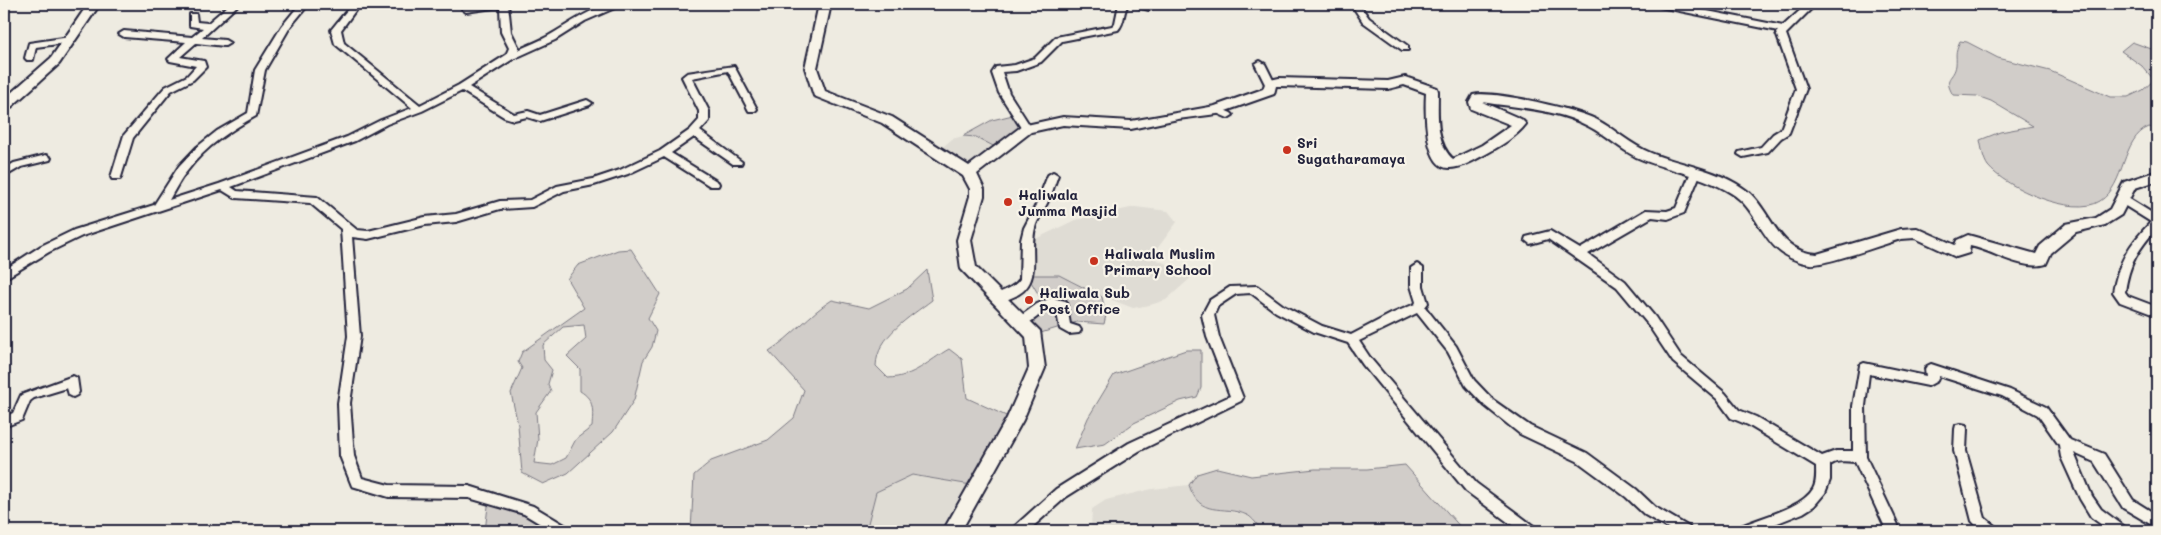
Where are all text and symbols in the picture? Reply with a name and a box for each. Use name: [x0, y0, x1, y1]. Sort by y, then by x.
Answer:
place label: Sri Sugatharamaya: [1297, 133, 1406, 168]
marker: Sri Sugatharamaya: [1281, 144, 1293, 156]
place label: Haliwala Jumma Masjid: [1018, 185, 1117, 220]
marker: Haliwala Jumma Masjid: [1002, 196, 1014, 208]
place label: Haliwala Muslim Primary School: [1104, 244, 1215, 279]
marker: Haliwala Muslim Primary School: [1088, 255, 1100, 267]
place label: Haliwala Sub Post Office: [1039, 283, 1130, 318]
marker: Haliwala Sub Post Office: [1023, 294, 1035, 306]

